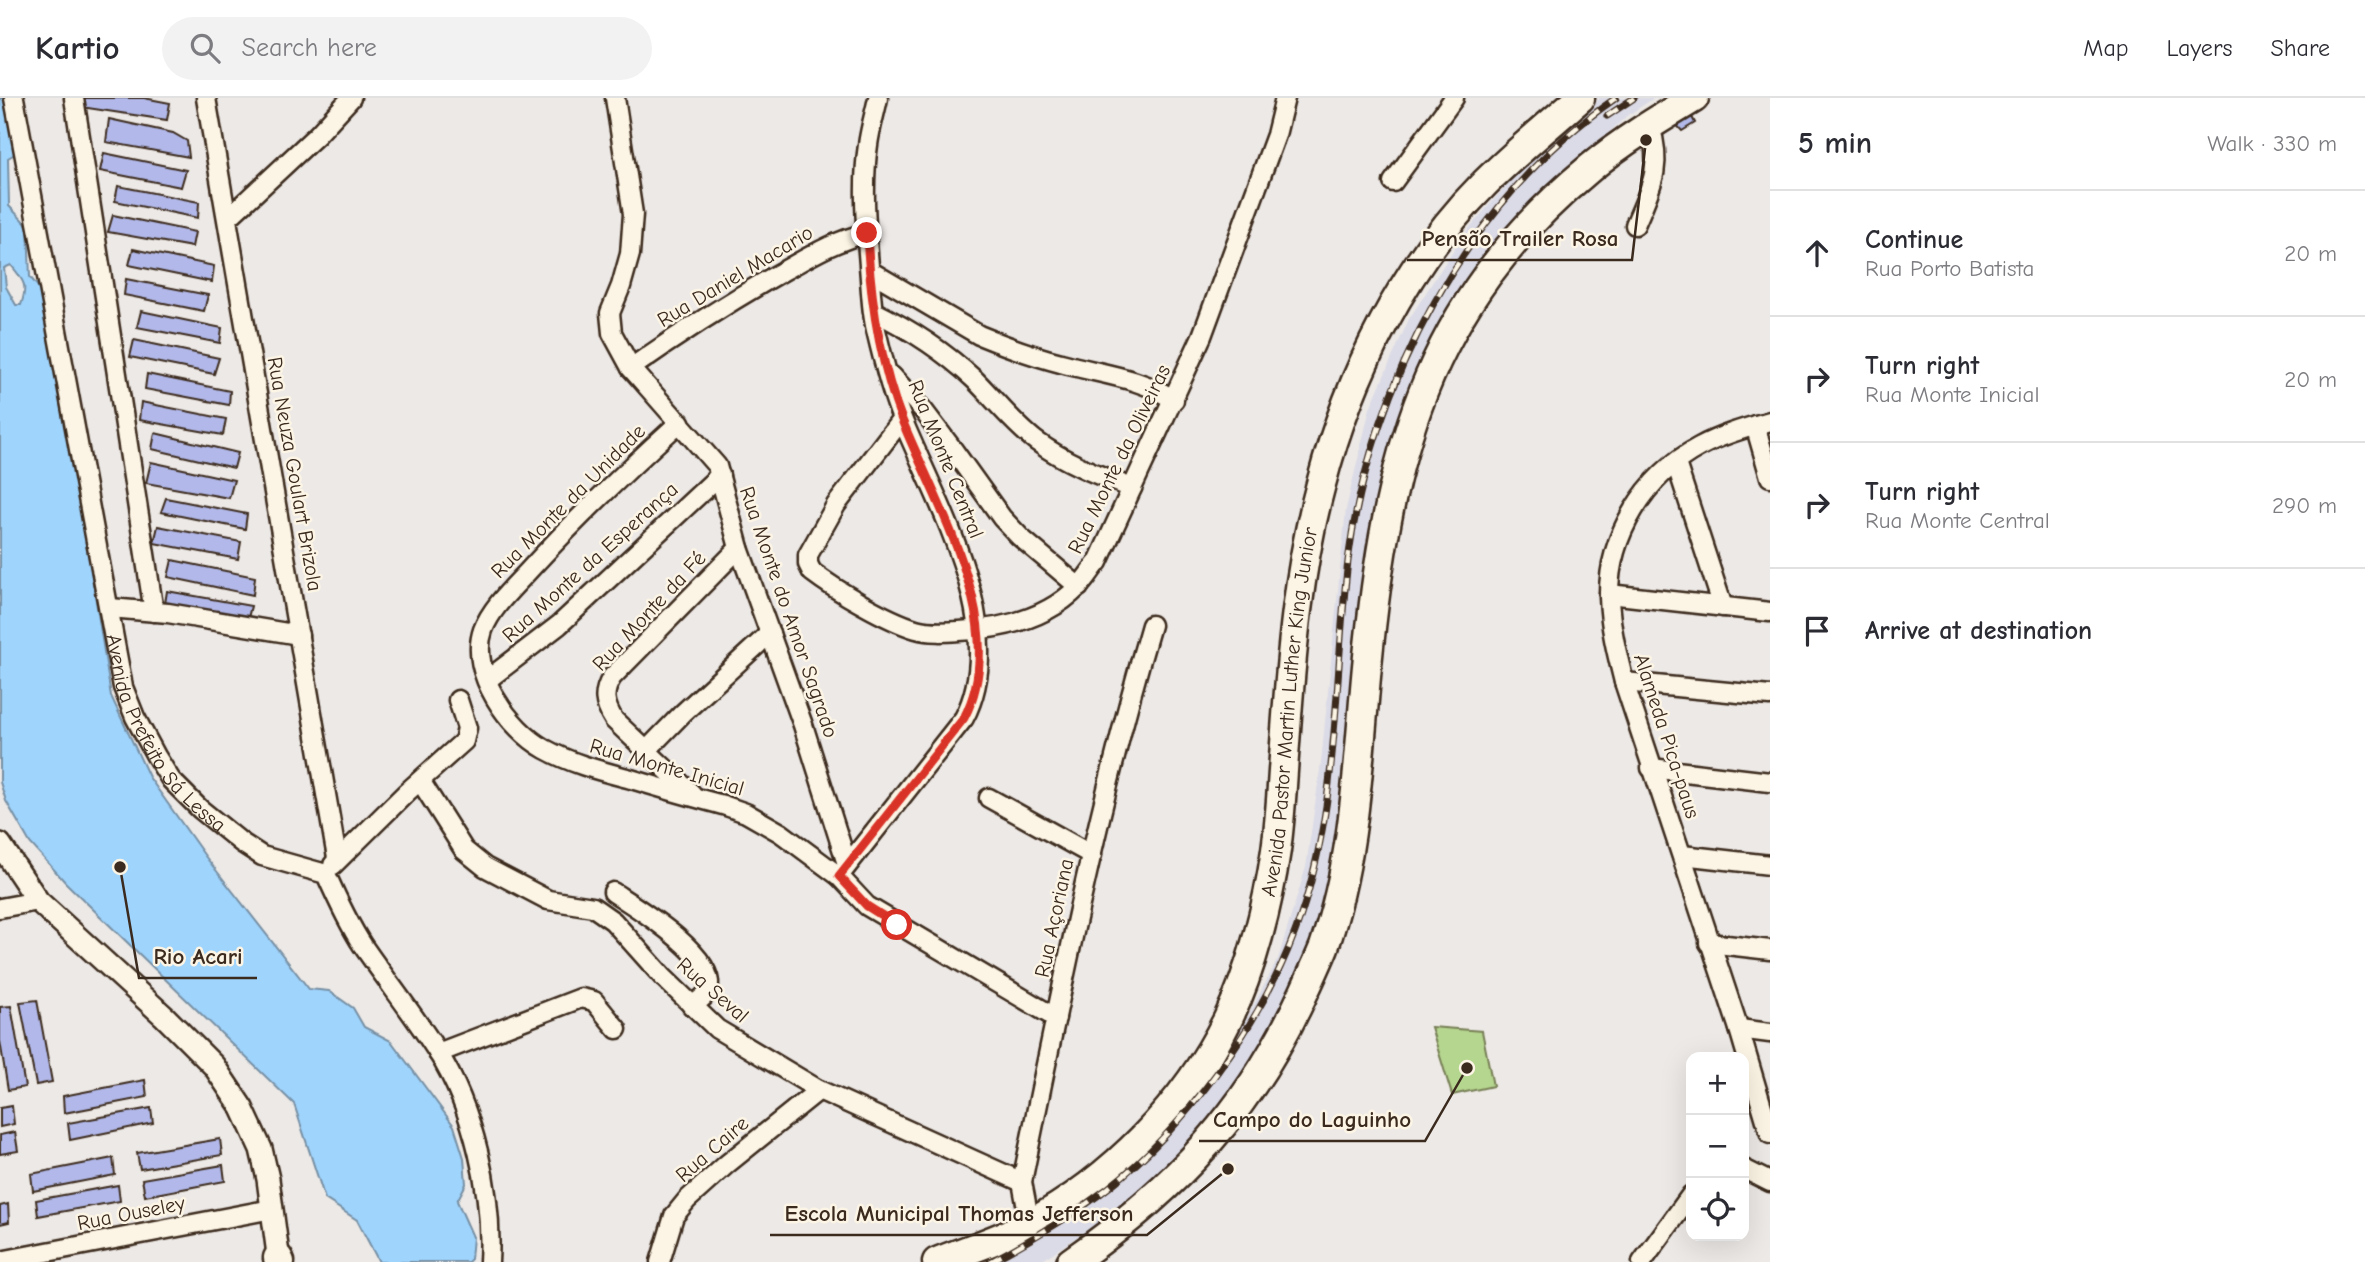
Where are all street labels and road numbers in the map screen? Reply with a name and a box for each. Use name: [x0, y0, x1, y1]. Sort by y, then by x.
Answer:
street label: Rua Daniel Macario: [653, 220, 817, 332]
street label: Rua Neuza Goulart Brizola: [263, 355, 327, 593]
street label: Rua Monte da Oliveiras: [1063, 361, 1175, 557]
street label: Rua Monte Central: [903, 376, 989, 542]
street label: Rua Monte da Unidade: [486, 419, 650, 583]
street label: Rua Monte da Esperança: [497, 477, 683, 647]
street label: Rua Monte do Amor Sagrado: [735, 483, 843, 741]
street label: Avenida Pastor Martin Luther King Junior: [1256, 524, 1323, 899]
street label: Rua Monte da Fé: [587, 546, 711, 676]
street label: Avenida Prefeito Sá Lessa: [101, 632, 231, 837]
street label: Alameda Pica-paus: [1629, 651, 1705, 821]
street label: Rua Monte Inicial: [587, 734, 747, 800]
street label: Rua Açoriana: [1030, 856, 1078, 980]
street label: Rua Seval: [672, 952, 754, 1028]
street label: Rua Caire: [671, 1111, 753, 1187]
street label: Rua Ouseley: [75, 1191, 187, 1235]

